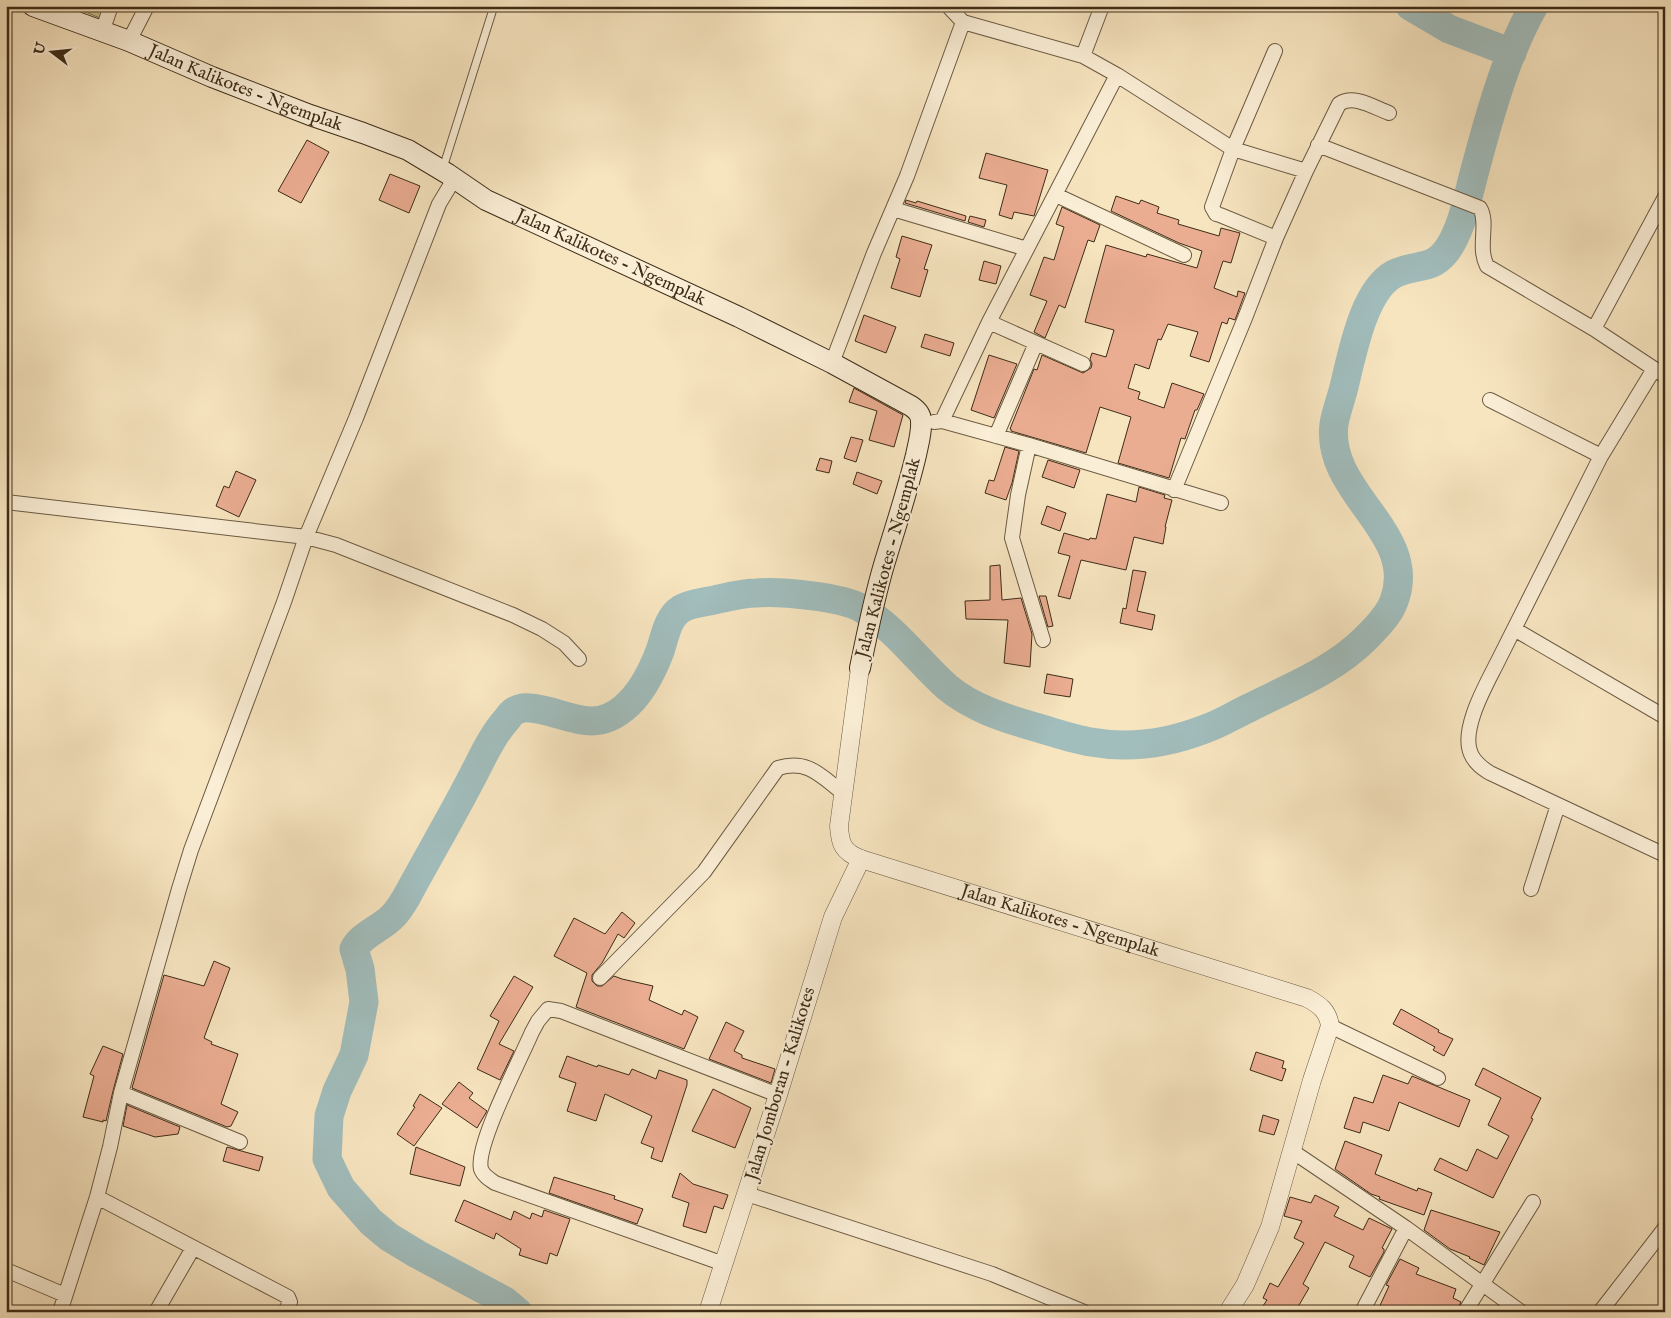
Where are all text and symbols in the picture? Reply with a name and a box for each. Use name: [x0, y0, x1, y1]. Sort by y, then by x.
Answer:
north arrow: [28, 28, 78, 78]
text: U: [30, 39, 51, 58]
street label: Jalan Kalikotes - Ngemplak: [143, 39, 346, 137]
street label: Jalan Kalikotes - Ngemplak: [510, 203, 710, 312]
street label: Jalan Kalikotes - Ngemplak: [851, 455, 927, 663]
street label: Jalan Kalikotes - Ngemplak: [956, 879, 1163, 963]
street label: Jalan Jomboran - Kalikotes: [740, 984, 821, 1186]

